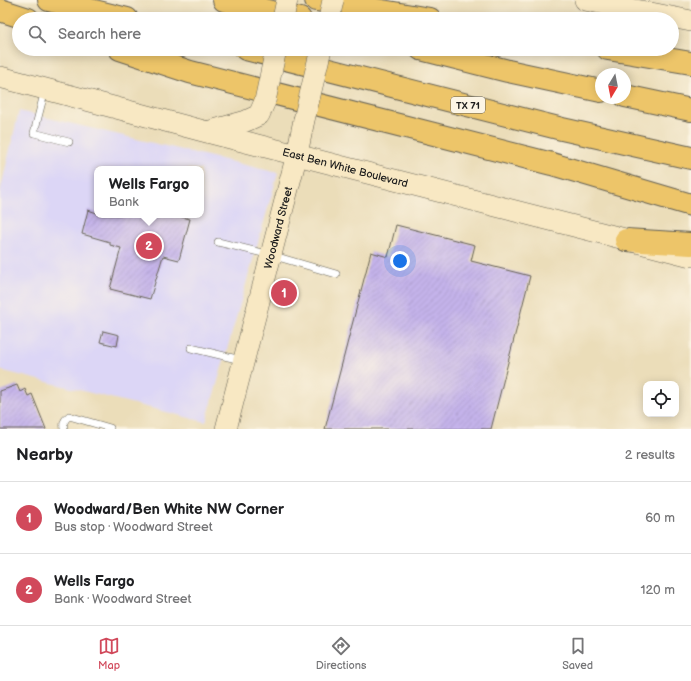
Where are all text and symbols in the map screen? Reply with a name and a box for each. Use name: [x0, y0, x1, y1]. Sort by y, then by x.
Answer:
search box: [12, 12, 679, 56]
icon: search: [26, 23, 48, 45]
text: Search here: [58, 25, 141, 44]
north arrow: [595, 68, 631, 104]
road number: TX 71: [451, 97, 485, 113]
street label: East Ben White Boulevard: [281, 146, 409, 190]
popup: [94, 166, 204, 218]
text: Wells Fargo: [109, 175, 189, 194]
street label: Woodward Street: [262, 185, 295, 270]
text: Bank: [109, 194, 139, 210]
pin: 2: [136, 231, 162, 261]
your location: [390, 251, 410, 271]
pin: 1: [271, 278, 297, 308]
map controls: [643, 381, 679, 417]
button: locate: [643, 381, 679, 417]
text: Nearby: [16, 445, 73, 465]
text: 2 results: [625, 447, 675, 463]
text: Woodward/Ben White NW Corner: [54, 500, 284, 519]
text: 1: [26, 510, 32, 526]
text: 60 m: [645, 510, 675, 526]
text: Bus stop · Woodward Street: [54, 519, 213, 535]
text: Wells Fargo: [54, 572, 135, 591]
text: 2: [25, 582, 33, 598]
text: 120 m: [640, 582, 675, 598]
text: Bank · Woodward Street: [54, 591, 192, 607]
tab: Map: [98, 635, 120, 672]
tab: Directions: [316, 635, 366, 672]
tab: Saved: [562, 635, 593, 672]

